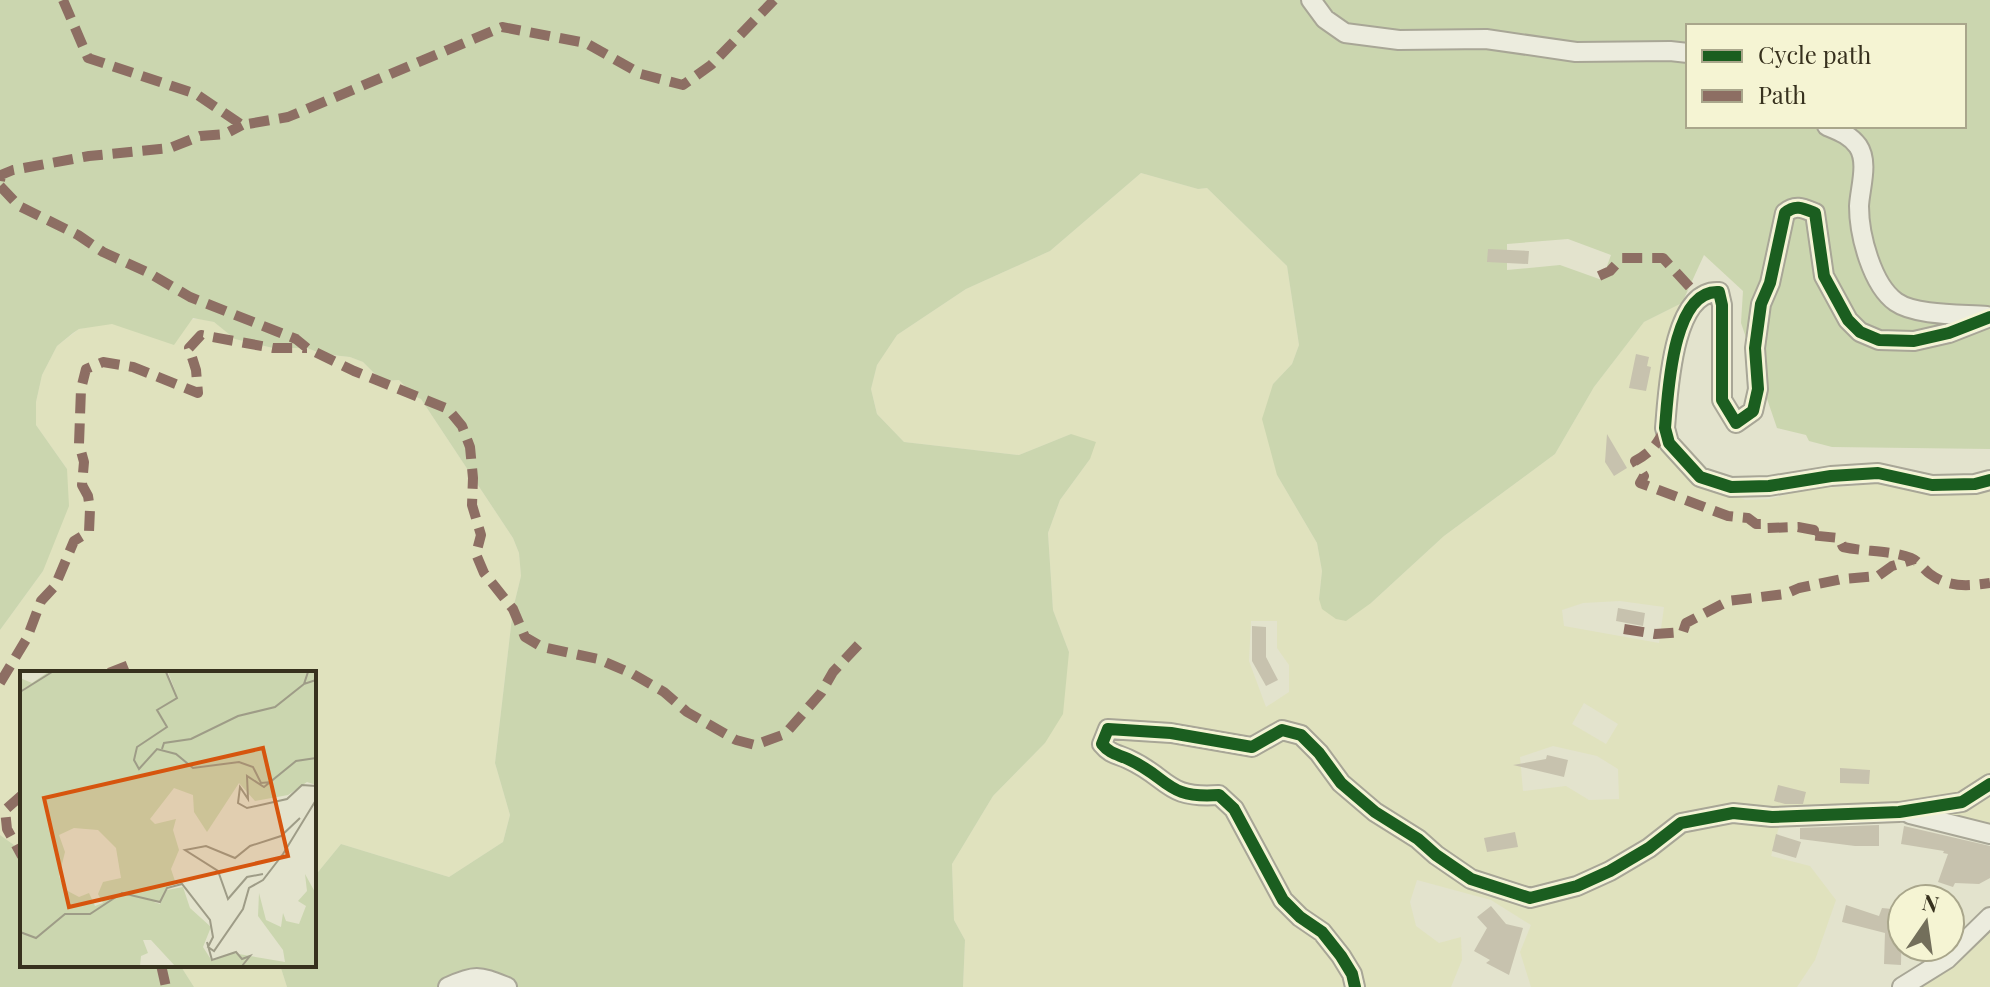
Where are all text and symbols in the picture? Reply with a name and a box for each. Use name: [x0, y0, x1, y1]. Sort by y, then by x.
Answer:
legend: [1686, 24, 1966, 128]
text: Cycle path: [1758, 38, 1871, 70]
text: Path: [1758, 78, 1806, 110]
inset map: [20, 671, 316, 967]
north arrow: [1886, 883, 1966, 963]
text: N: [1920, 886, 1942, 919]

